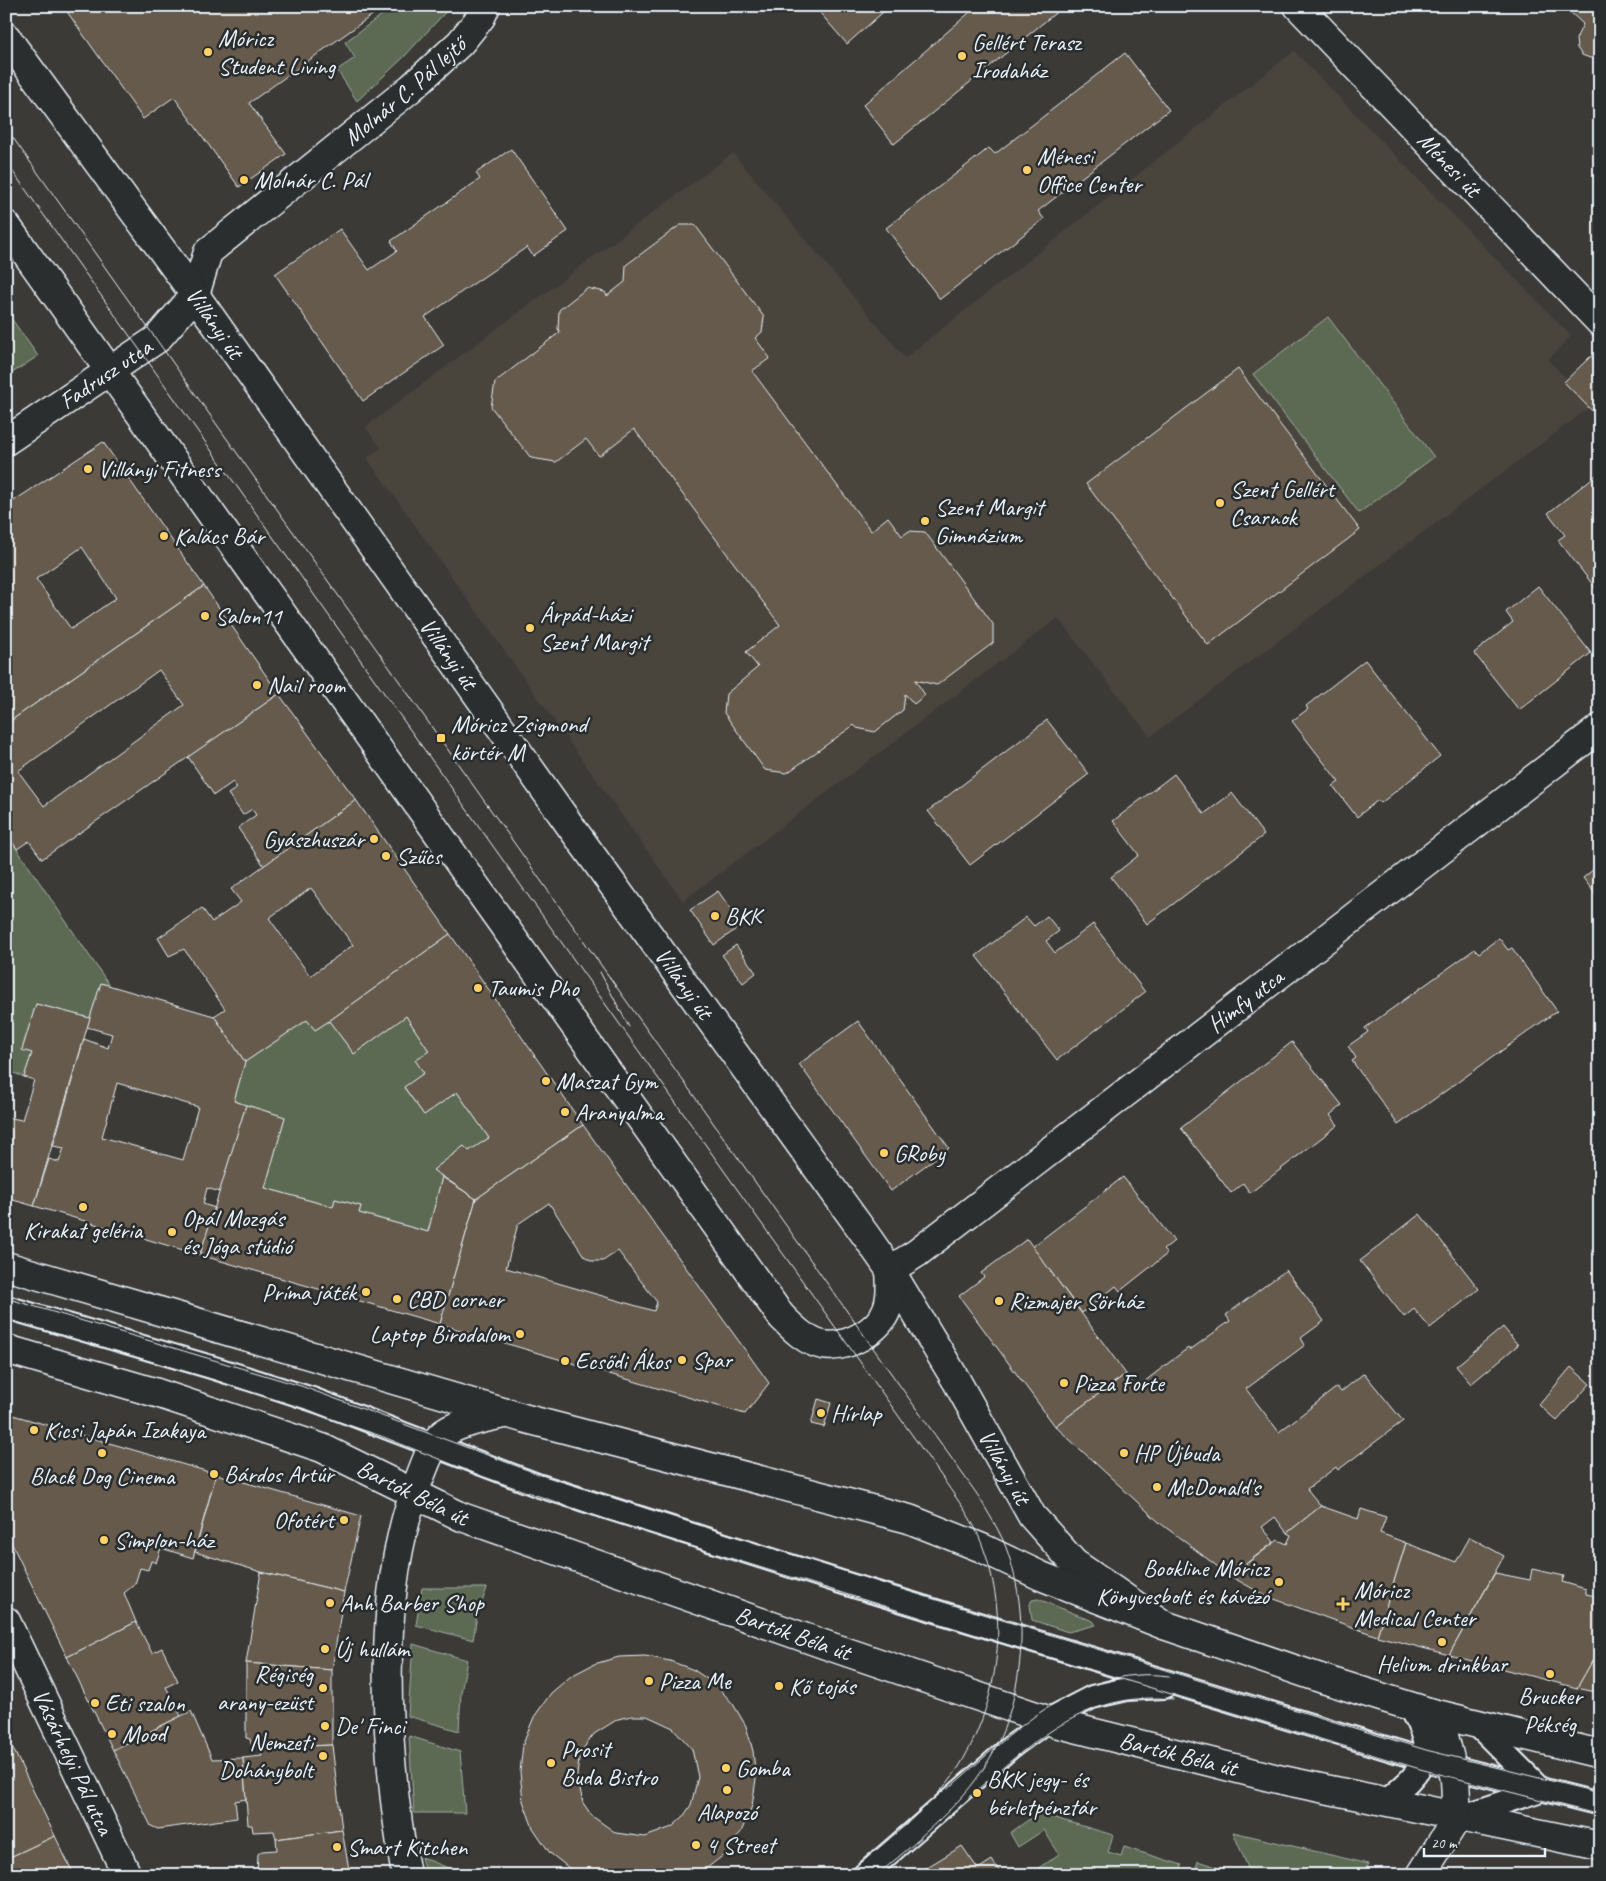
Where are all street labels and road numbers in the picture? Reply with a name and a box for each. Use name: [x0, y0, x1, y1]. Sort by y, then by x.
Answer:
street label: Molnár C. Pál lejtő: [337, 28, 475, 152]
street label: Ménesi út: [1411, 125, 1489, 205]
street label: Villányi út: [179, 281, 252, 366]
street label: Fadrusz utca: [53, 331, 159, 416]
street label: Villányi út: [413, 612, 485, 697]
street label: Villányi út: [648, 942, 721, 1027]
street label: Himfy utca: [1201, 961, 1291, 1039]
street label: Villányi út: [972, 1424, 1038, 1511]
street label: Bartók Béla út: [352, 1453, 473, 1533]
street label: Bartók Béla út: [731, 1599, 856, 1668]
street label: Vásárhelyi Pál utca: [26, 1684, 121, 1841]
street label: Bartók Béla út: [1116, 1725, 1242, 1784]

